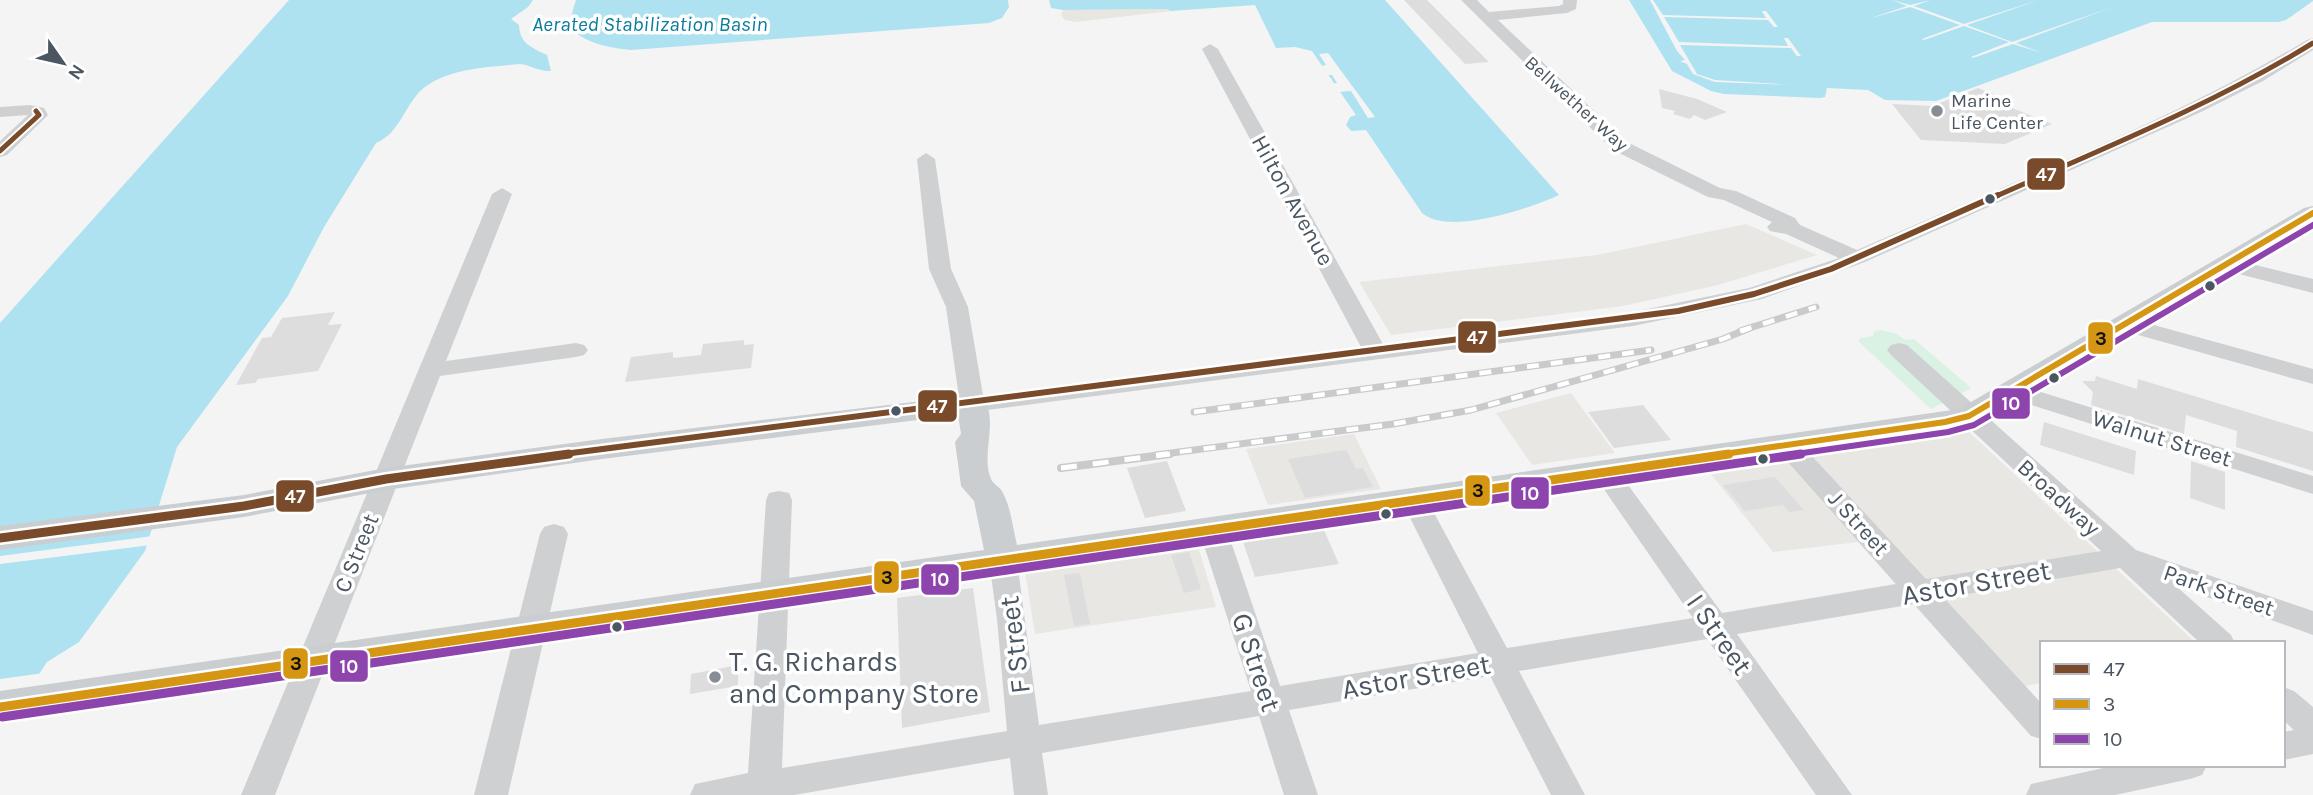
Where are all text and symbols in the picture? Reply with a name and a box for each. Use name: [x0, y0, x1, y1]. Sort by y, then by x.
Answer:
water label: Aerated Stabilization Basin: [532, 12, 768, 36]
north arrow: [28, 28, 98, 98]
street label: Bellwether Way: [1520, 52, 1633, 156]
text: N: [63, 60, 89, 84]
place label: Marine Life Center: [1951, 90, 2043, 134]
marker: Marine Life Center: [1929, 103, 1945, 119]
street label: Hilton Avenue: [1246, 130, 1339, 270]
line badge: 47: [2026, 157, 2066, 191]
text: 47: [2036, 164, 2057, 186]
unlabelled marker: [1983, 192, 1997, 206]
unlabelled marker: [2203, 279, 2217, 293]
line badge: 47: [1457, 320, 1497, 354]
line badge: 3: [2087, 321, 2114, 355]
text: 47: [1467, 327, 1488, 349]
text: 3: [2095, 328, 2107, 350]
unlabelled marker: [2047, 371, 2061, 385]
line badge: 10: [1991, 387, 2031, 420]
line badge: 47: [917, 389, 958, 423]
text: 10: [2002, 393, 2020, 415]
text: 47: [927, 396, 948, 418]
unlabelled marker: [889, 404, 903, 418]
street label: Walnut Street: [2089, 405, 2235, 473]
unlabelled marker: [1756, 452, 1770, 466]
street label: Broadway: [2012, 453, 2106, 542]
line badge: 3: [1464, 474, 1491, 507]
line badge: 10: [1510, 476, 1550, 510]
line badge: 47: [275, 479, 315, 513]
text: 3: [1472, 480, 1484, 502]
text: 10: [1521, 483, 1539, 505]
street label: J Street: [1823, 485, 1895, 562]
text: 47: [285, 486, 306, 508]
unlabelled marker: [1379, 507, 1393, 521]
street label: C Street: [328, 509, 385, 597]
street label: Astor Street: [1899, 553, 2053, 612]
street label: Park Street: [2160, 559, 2278, 622]
line badge: 3: [873, 560, 900, 594]
line badge: 10: [920, 563, 960, 596]
text: 3: [881, 567, 893, 589]
text: 10: [931, 569, 949, 591]
street label: I Street: [1680, 587, 1759, 681]
street label: F Street: [992, 594, 1037, 696]
street label: G Street: [1225, 609, 1288, 716]
unlabelled marker: [610, 620, 624, 634]
legend: [2040, 641, 2285, 767]
place label: T. G. Richards and Company Store: [729, 645, 979, 710]
line badge: 3: [282, 647, 309, 680]
street label: Astor Street: [1339, 647, 1493, 706]
line badge: 10: [329, 649, 369, 683]
text: 3: [290, 653, 302, 675]
text: 10: [340, 656, 358, 678]
text: 47: [2103, 657, 2125, 681]
marker: T. G. Richards and Company Store: [707, 669, 723, 685]
text: 3: [2103, 692, 2115, 716]
text: 10: [2103, 727, 2122, 751]

